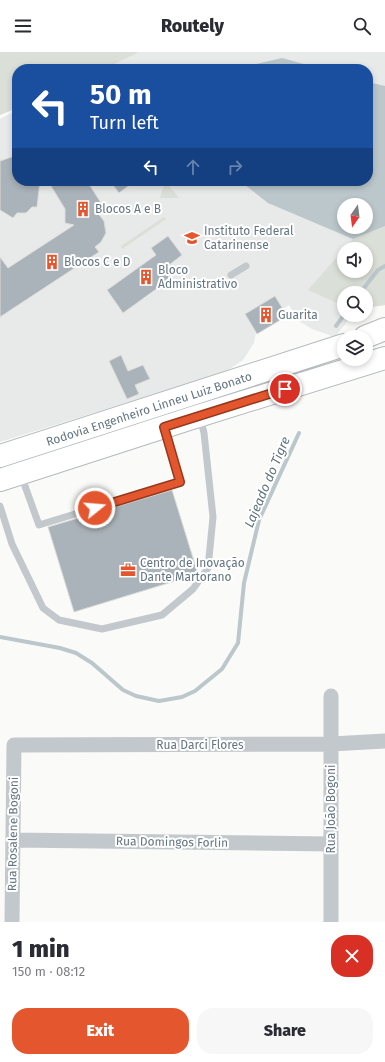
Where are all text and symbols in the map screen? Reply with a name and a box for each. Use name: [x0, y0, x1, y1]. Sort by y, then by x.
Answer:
icon: menu: [12, 15, 34, 37]
text: Routely: [161, 15, 224, 37]
icon: search: [351, 15, 373, 37]
text: 50 m: [90, 78, 152, 111]
icon: left: [24, 80, 76, 132]
text: Turn left: [90, 112, 159, 134]
icon: left: [140, 156, 162, 178]
icon: ahead: [182, 156, 204, 178]
icon: right: [224, 156, 246, 178]
north arrow: [337, 198, 373, 234]
map controls: [337, 198, 373, 366]
building icon: Blocos A e B: [74, 200, 92, 218]
place label: Blocos A e B: [95, 202, 161, 216]
place label: Instituto Federal Catarinense: [204, 224, 294, 252]
school or university icon: Instituto Federal Catarinense: [183, 229, 201, 247]
button: sound: [337, 242, 373, 278]
building icon: Blocos C e D: [43, 253, 61, 271]
place label: Blocos C e D: [64, 255, 131, 269]
place label: Bloco Administrativo: [158, 263, 237, 291]
building icon: Bloco Administrativo: [137, 268, 155, 286]
button: search: [337, 286, 373, 322]
building icon: Guarita: [257, 306, 275, 324]
place label: Guarita: [278, 308, 318, 322]
button: layers: [337, 330, 373, 366]
street label: Rodovia Engenheiro Linneu Luiz Bonato: [44, 369, 254, 449]
pin: [268, 372, 302, 406]
icon: arrive: [274, 378, 296, 400]
water label: Lajeado do Tigre: [241, 434, 293, 530]
position arrow: [74, 487, 116, 529]
place label: Centro de Inovação Dante Martorano: [140, 556, 245, 584]
office icon: Centro de Inovação Dante Martorano: [119, 561, 137, 579]
street label: Rua Darci Flores: [156, 738, 244, 752]
street label: Rua João Bogoni: [324, 765, 338, 854]
street label: Rua Rosalene Bogoni: [5, 777, 21, 891]
street label: Rua Domingos Forlin: [116, 834, 228, 850]
text: 1 min: [12, 935, 70, 963]
button: close: [331, 935, 373, 977]
text: 150 m · 08:12: [12, 964, 85, 979]
button: Exit: [12, 1008, 189, 1054]
button: Share: [197, 1008, 373, 1054]

